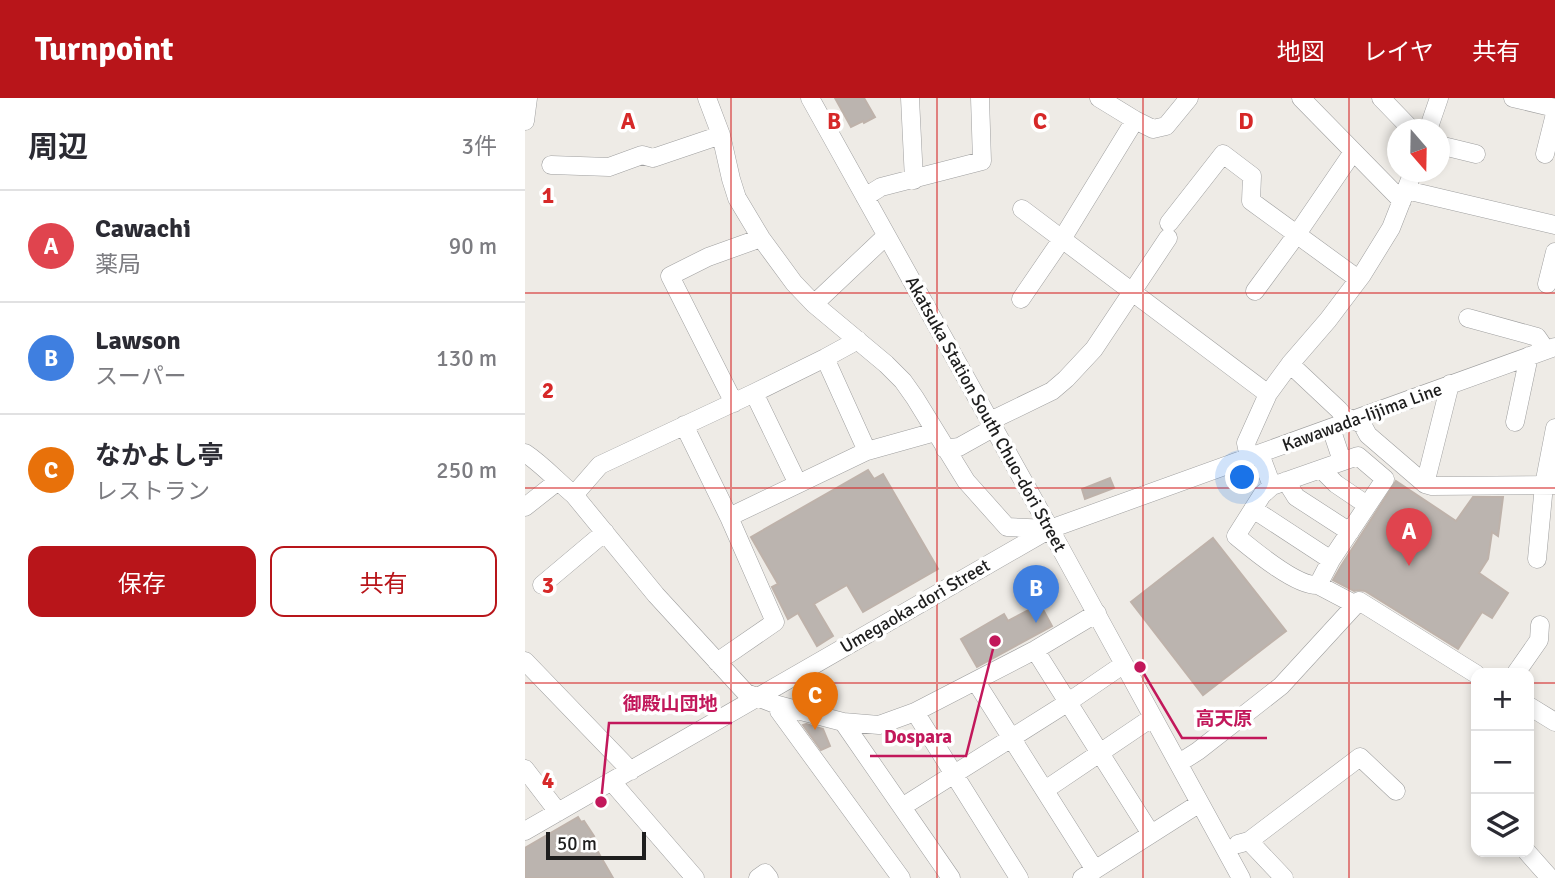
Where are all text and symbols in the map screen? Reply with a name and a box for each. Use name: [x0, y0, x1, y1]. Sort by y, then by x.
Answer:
text: Turnpoint: [35, 29, 173, 70]
text: 地図: [1277, 37, 1325, 67]
text: レイヤ: [1363, 37, 1434, 67]
text: 共有: [1472, 37, 1520, 67]
text: A: [621, 107, 636, 136]
text: B: [827, 107, 841, 136]
text: C: [1033, 107, 1047, 136]
text: D: [1238, 107, 1254, 136]
north arrow: [1387, 119, 1450, 182]
text: 周辺: [28, 129, 88, 166]
text: 3件: [462, 132, 497, 161]
text: 1: [542, 181, 554, 210]
text: Cawachi: [95, 213, 191, 245]
text: A: [44, 232, 58, 261]
text: 90 m: [449, 232, 497, 261]
text: 薬局: [95, 250, 141, 279]
street label: Akatsuka Station South Chuo-dori Street: [901, 272, 1071, 556]
text: Lawson: [95, 325, 181, 357]
text: B: [44, 344, 58, 373]
text: 130 m: [436, 344, 497, 373]
text: スーパー: [95, 362, 187, 391]
text: 2: [542, 376, 554, 405]
street label: Kawawada-Iijima Line: [1279, 378, 1445, 456]
text: なかよし亭: [95, 440, 224, 472]
text: C: [44, 456, 58, 485]
text: 250 m: [436, 456, 497, 485]
your location: [1225, 460, 1259, 494]
text: レストラン: [95, 477, 210, 506]
pin: A: [1386, 508, 1432, 566]
button: 保存: [28, 546, 256, 617]
button: 共有: [270, 546, 497, 617]
street label: Umegaoka-dori Street: [836, 554, 994, 658]
pin: B: [1013, 565, 1059, 623]
text: 3: [542, 571, 554, 600]
map controls: [1471, 668, 1534, 857]
button: +: [1471, 668, 1534, 731]
pin: C: [792, 672, 838, 730]
callout: 御殿山団地: [609, 683, 732, 723]
text: 御殿山団地: [622, 692, 718, 716]
callout: 高天原: [1182, 698, 1267, 738]
text: 高天原: [1195, 707, 1253, 731]
callout: Dospara: [870, 716, 966, 756]
text: Dospara: [884, 725, 952, 749]
button: −: [1471, 731, 1534, 794]
text: 4: [542, 766, 554, 795]
button: layers: [1471, 794, 1534, 857]
scale bar: [546, 829, 646, 861]
text: 50 m: [557, 832, 597, 856]

